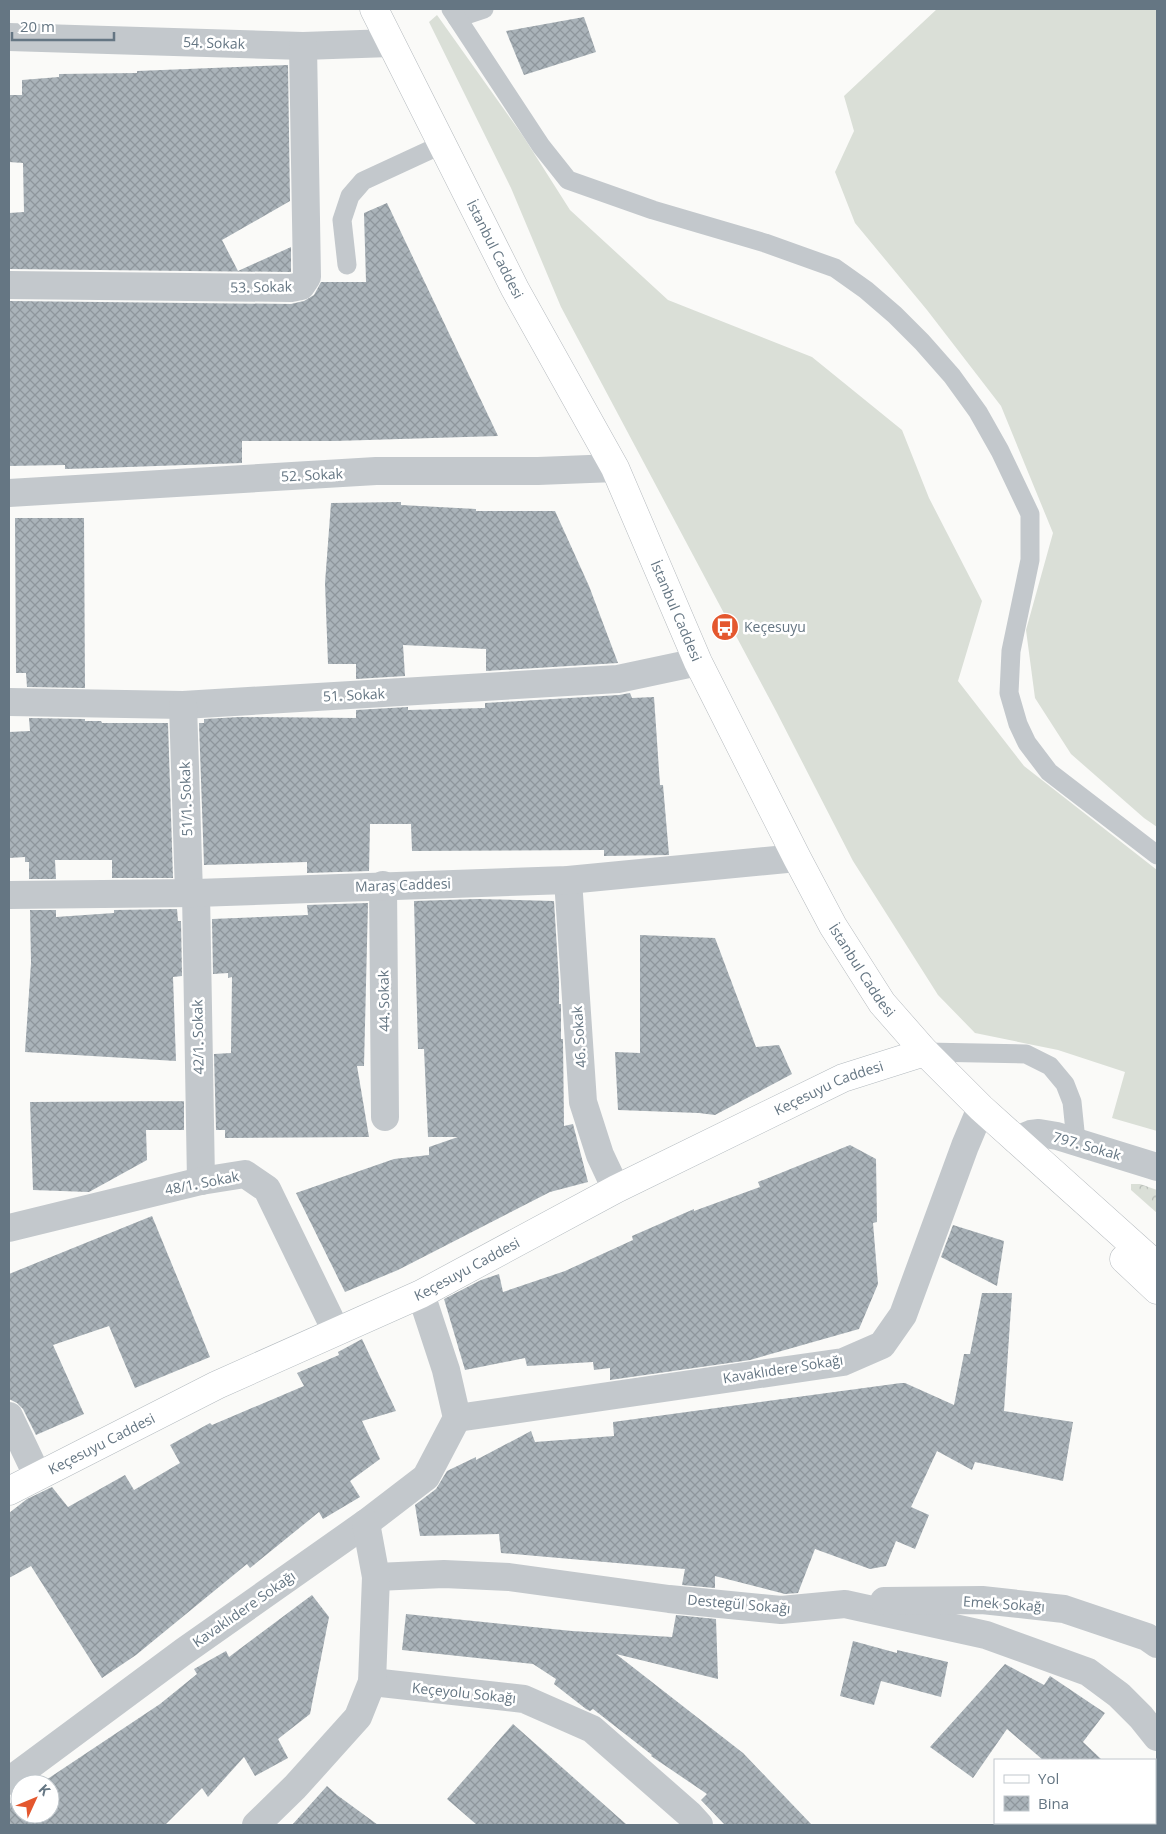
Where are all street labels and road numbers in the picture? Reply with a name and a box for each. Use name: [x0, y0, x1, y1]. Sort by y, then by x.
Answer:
street label: 54. Sokak: [183, 32, 246, 53]
street label: İstanbul Caddesi: [463, 196, 528, 302]
street label: 53. Sokak: [230, 276, 293, 297]
street label: 52. Sokak: [281, 463, 344, 486]
street label: İstanbul Caddesi: [647, 557, 707, 664]
street label: 51. Sokak: [323, 683, 386, 706]
street label: 51/1. Sokak: [175, 761, 196, 837]
street label: Maraş Caddesi: [355, 873, 451, 896]
street label: İstanbul Caddesi: [825, 920, 900, 1021]
street label: 44. Sokak: [373, 969, 394, 1032]
street label: 42/1. Sokak: [187, 999, 208, 1075]
street label: 46. Sokak: [567, 1005, 590, 1069]
street label: Keçesuyu Caddesi: [771, 1056, 885, 1119]
street label: 797. Sokak: [1051, 1127, 1124, 1164]
street label: 48/1. Sokak: [163, 1166, 241, 1199]
street label: Keçesuyu Caddesi: [411, 1233, 523, 1305]
street label: Kavaklıdere Sokağı: [721, 1350, 844, 1387]
street label: Keçesuyu Caddesi: [45, 1408, 158, 1478]
street label: Kavaklıdere Sokağı: [188, 1566, 299, 1651]
street label: Destegül Sokağı: [687, 1590, 791, 1617]
street label: Emek Sokağı: [962, 1591, 1046, 1616]
street label: Keçeyolu Sokağı: [411, 1678, 517, 1707]

